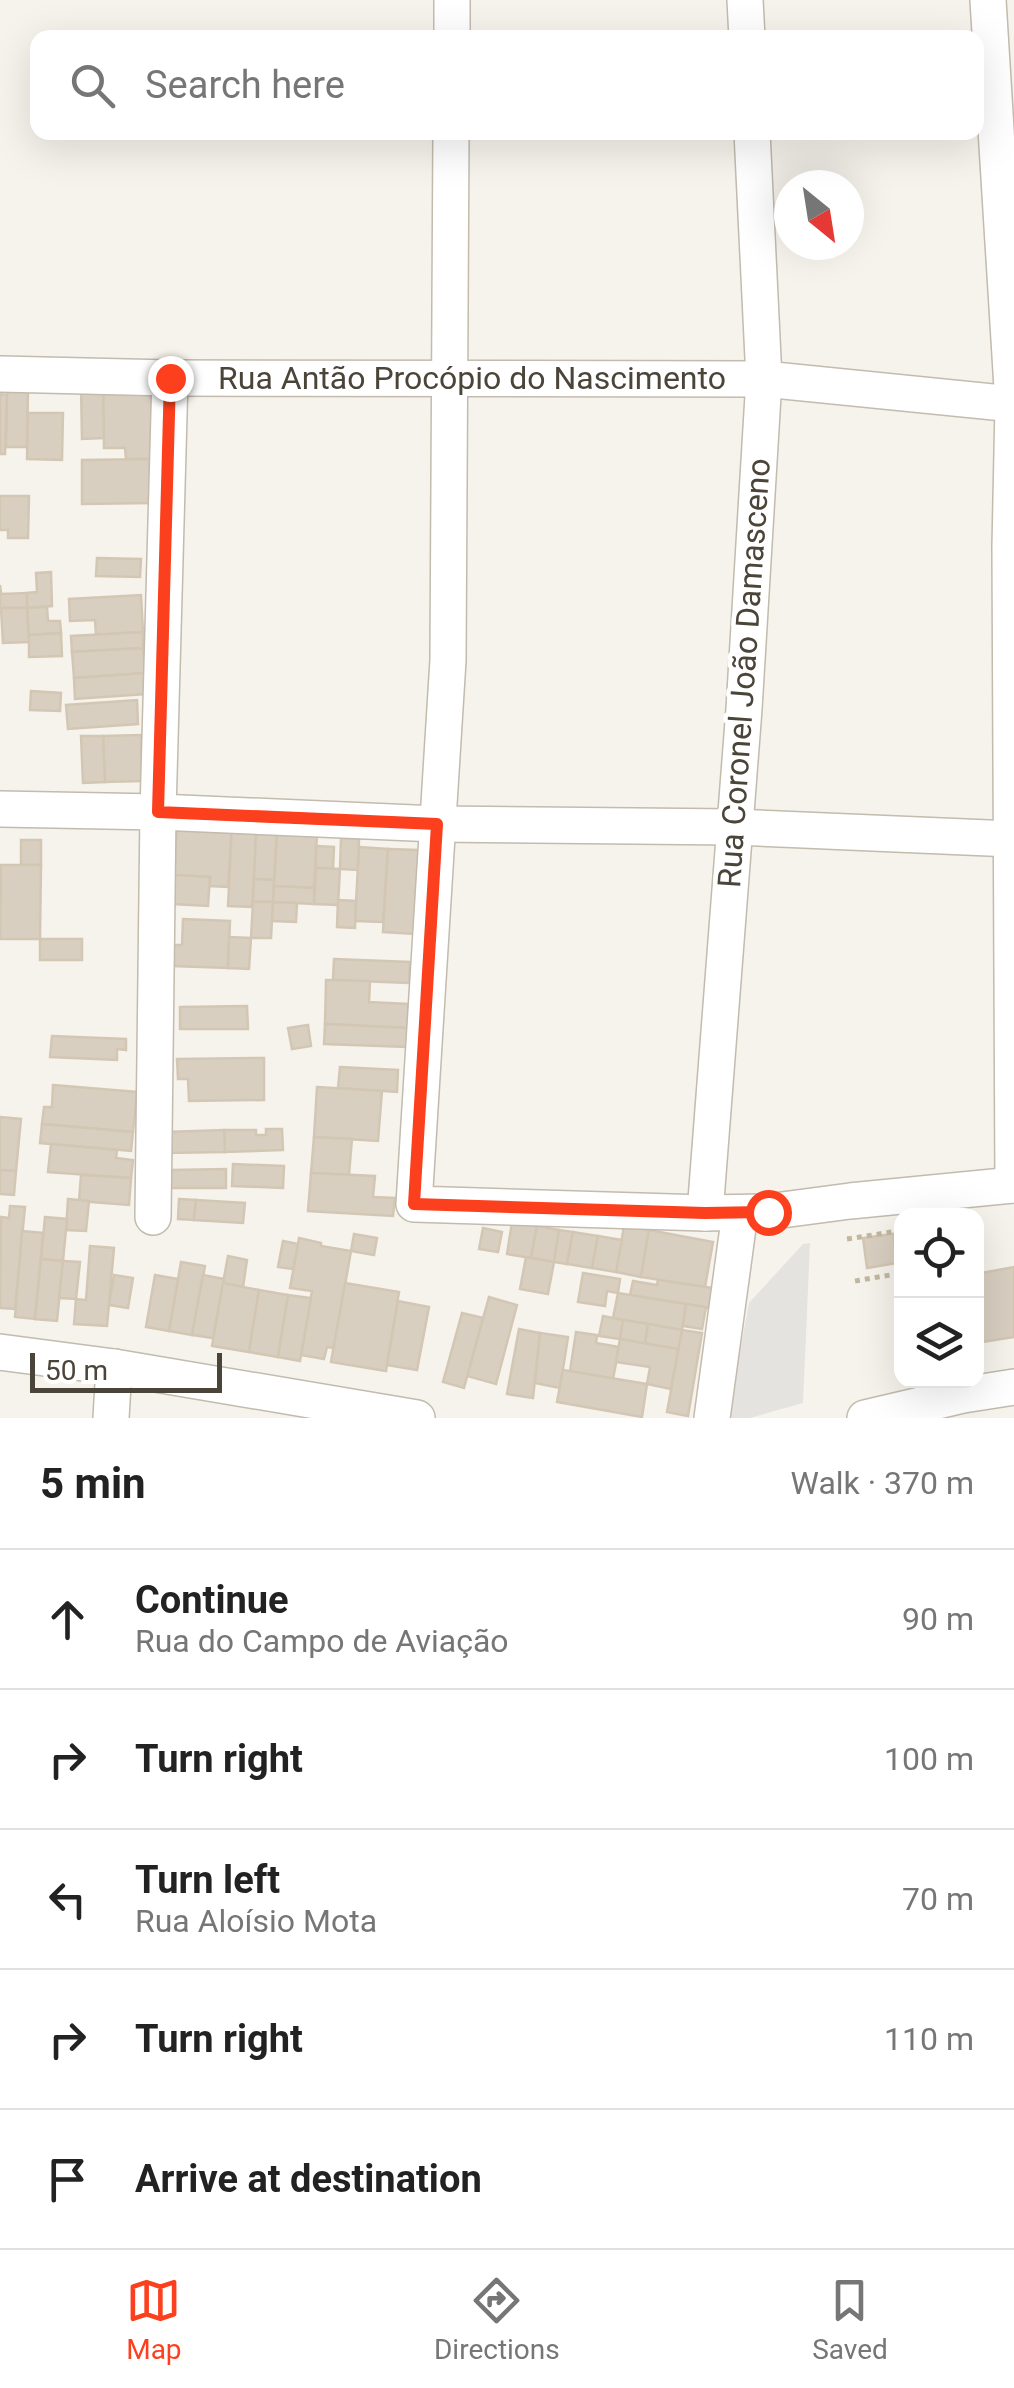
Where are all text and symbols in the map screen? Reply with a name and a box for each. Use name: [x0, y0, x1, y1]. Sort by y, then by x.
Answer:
search box: [30, 30, 984, 140]
icon: search: [65, 58, 120, 113]
text: Search here: [145, 63, 345, 107]
north arrow: [774, 170, 864, 260]
route end: [148, 356, 194, 402]
street label: Rua Antão Procópio do Nascimento: [218, 359, 726, 397]
street label: Rua Coronel João Damasceno: [710, 457, 778, 889]
route start: [746, 1190, 792, 1236]
map controls: [894, 1208, 984, 1388]
button: locate: [894, 1208, 984, 1298]
button: layers: [894, 1298, 984, 1388]
scale bar: [30, 1348, 222, 1392]
text: 50 m: [45, 1354, 108, 1387]
text: 5 min: [40, 1459, 146, 1508]
text: Walk · 370 m: [791, 1464, 974, 1502]
text: Continue: [135, 1578, 289, 1622]
icon: ahead: [40, 1592, 95, 1647]
text: 90 m: [902, 1600, 974, 1638]
text: Rua do Campo de Aviação: [135, 1622, 509, 1660]
icon: right: [40, 1732, 95, 1787]
text: Turn right: [135, 1737, 303, 1781]
text: 100 m: [884, 1740, 974, 1778]
text: Turn left: [135, 1858, 280, 1902]
icon: left: [40, 1872, 95, 1927]
text: 70 m: [902, 1880, 974, 1918]
text: Rua Aloísio Mota: [135, 1902, 377, 1940]
icon: right: [40, 2012, 95, 2067]
text: Turn right: [135, 2017, 303, 2061]
text: 110 m: [884, 2020, 974, 2058]
icon: arrive: [40, 2152, 95, 2207]
text: Arrive at destination: [135, 2157, 482, 2201]
tab: Map: [126, 2273, 182, 2366]
tab: Directions: [434, 2273, 560, 2366]
tab: Saved: [812, 2273, 888, 2366]

